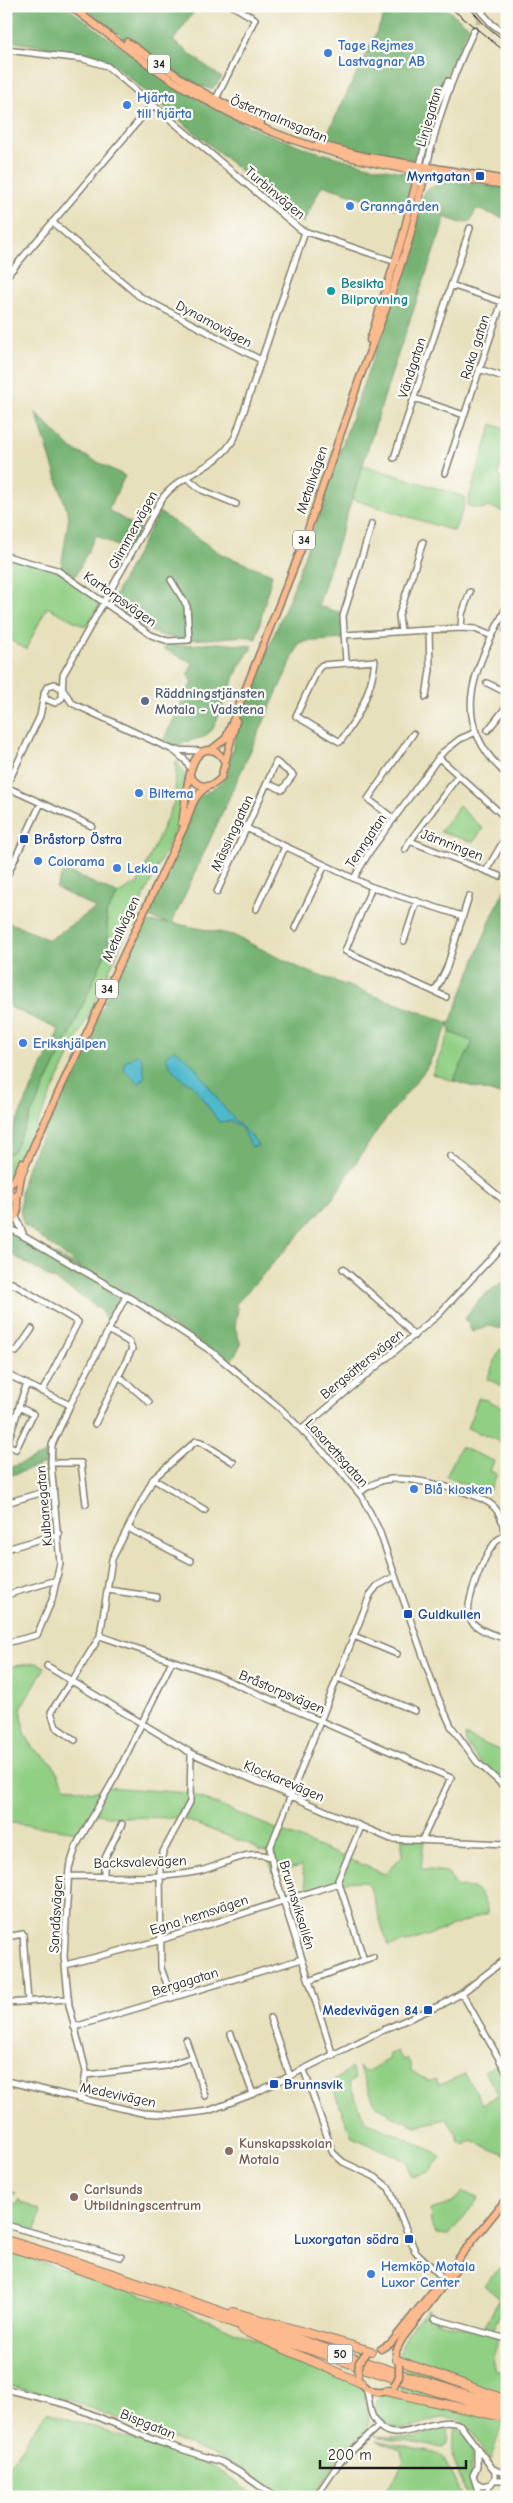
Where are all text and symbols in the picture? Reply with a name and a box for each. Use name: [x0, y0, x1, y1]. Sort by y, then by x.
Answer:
place label: Tage Rejmes Lastvagnar AB: [338, 37, 425, 70]
marker: Tage Rejmes Lastvagnar AB: [322, 47, 334, 59]
road number: 34: [148, 54, 170, 74]
street label: Linjegatan: [412, 85, 446, 149]
place label: Hjärta till hjärta: [136, 89, 192, 122]
street label: Östermalmsgatan: [228, 92, 330, 146]
marker: Hjärta till hjärta: [121, 99, 133, 111]
street label: Turbinvägen: [241, 163, 309, 223]
place label: Myntgatan: [407, 168, 470, 185]
marker: Myntgatan: [474, 170, 486, 182]
place label: Granngården: [360, 198, 439, 215]
marker: Granngården: [344, 200, 356, 212]
place label: Besikta Bilprovning: [341, 275, 408, 308]
marker: Besikta Bilprovning: [325, 285, 337, 297]
street label: Dynamovägen: [173, 297, 255, 351]
street label: Raka gatan: [457, 313, 493, 381]
street label: Vändgatan: [394, 335, 430, 401]
street label: Metallvägen: [292, 444, 332, 516]
street label: Glimmervägen: [104, 488, 162, 572]
road number: 34: [293, 530, 315, 550]
street label: Kartorpsvägen: [80, 568, 160, 630]
place label: Räddningstjänsten Motala - Vadstena: [155, 685, 265, 718]
marker: Räddningstjänsten Motala - Vadstena: [139, 695, 151, 707]
place label: Biltema: [149, 785, 194, 802]
marker: Biltema: [133, 787, 145, 799]
street label: Mässinggatan: [207, 792, 257, 874]
street label: Tenngatan: [342, 811, 390, 871]
street label: Järnringen: [418, 825, 486, 865]
place label: Bråstorp Östra: [34, 831, 122, 848]
marker: Bråstorp Östra: [18, 833, 30, 845]
place label: Colorama: [48, 853, 105, 870]
marker: Colorama: [32, 855, 44, 867]
place label: Lekia: [127, 860, 158, 877]
marker: Lekia: [111, 862, 123, 874]
street label: Metallvägen: [98, 893, 144, 965]
road number: 34: [96, 980, 118, 999]
place label: Erikshjälpen: [33, 1035, 106, 1052]
marker: Erikshjälpen: [17, 1037, 29, 1049]
street label: Bergsättersvägen: [317, 1325, 407, 1403]
street label: Lasarettsgatan: [302, 1415, 372, 1491]
street label: Kulbanegatan: [32, 1465, 56, 1547]
place label: Blå kiosken: [424, 1481, 492, 1498]
marker: Blå kiosken: [408, 1483, 420, 1495]
place label: Guldkullen: [418, 1606, 481, 1623]
marker: Guldkullen: [402, 1608, 414, 1620]
street label: Bråstorpsvägen: [237, 1666, 327, 1718]
street label: Klockarevägen: [241, 1756, 327, 1806]
street label: Backsvalevägen: [93, 1852, 187, 1872]
street label: Brunnsviksallén: [275, 1858, 319, 1952]
street label: Sandåsvägen: [45, 1875, 67, 1953]
street label: Egna hemsvägen: [148, 1891, 250, 1939]
street label: Bergagatan: [150, 1964, 220, 2000]
place label: Medevivägen 84: [323, 2002, 418, 2019]
marker: Medevivägen 84: [422, 2004, 434, 2016]
place label: Brunnsvik: [284, 2076, 343, 2093]
marker: Brunnsvik: [268, 2078, 280, 2090]
street label: Medevivägen: [78, 2079, 158, 2111]
place label: Kunskapsskolan Motala: [239, 2135, 332, 2168]
marker: Kunskapsskolan Motala: [223, 2145, 235, 2157]
place label: Carlsunds Utbildningscentrum: [84, 2181, 201, 2214]
marker: Carlsunds Utbildningscentrum: [68, 2191, 80, 2203]
place label: Luxorgatan södra: [294, 2231, 399, 2248]
marker: Luxorgatan södra: [403, 2233, 415, 2245]
place label: Hemköp Motala Luxor Center: [381, 2258, 475, 2291]
marker: Hemköp Motala Luxor Center: [365, 2268, 377, 2280]
road number: 50: [328, 2344, 352, 2364]
street label: Bispgatan: [118, 2405, 178, 2443]
scale bar: [320, 2438, 467, 2470]
text: 200 m: [328, 2446, 372, 2464]

